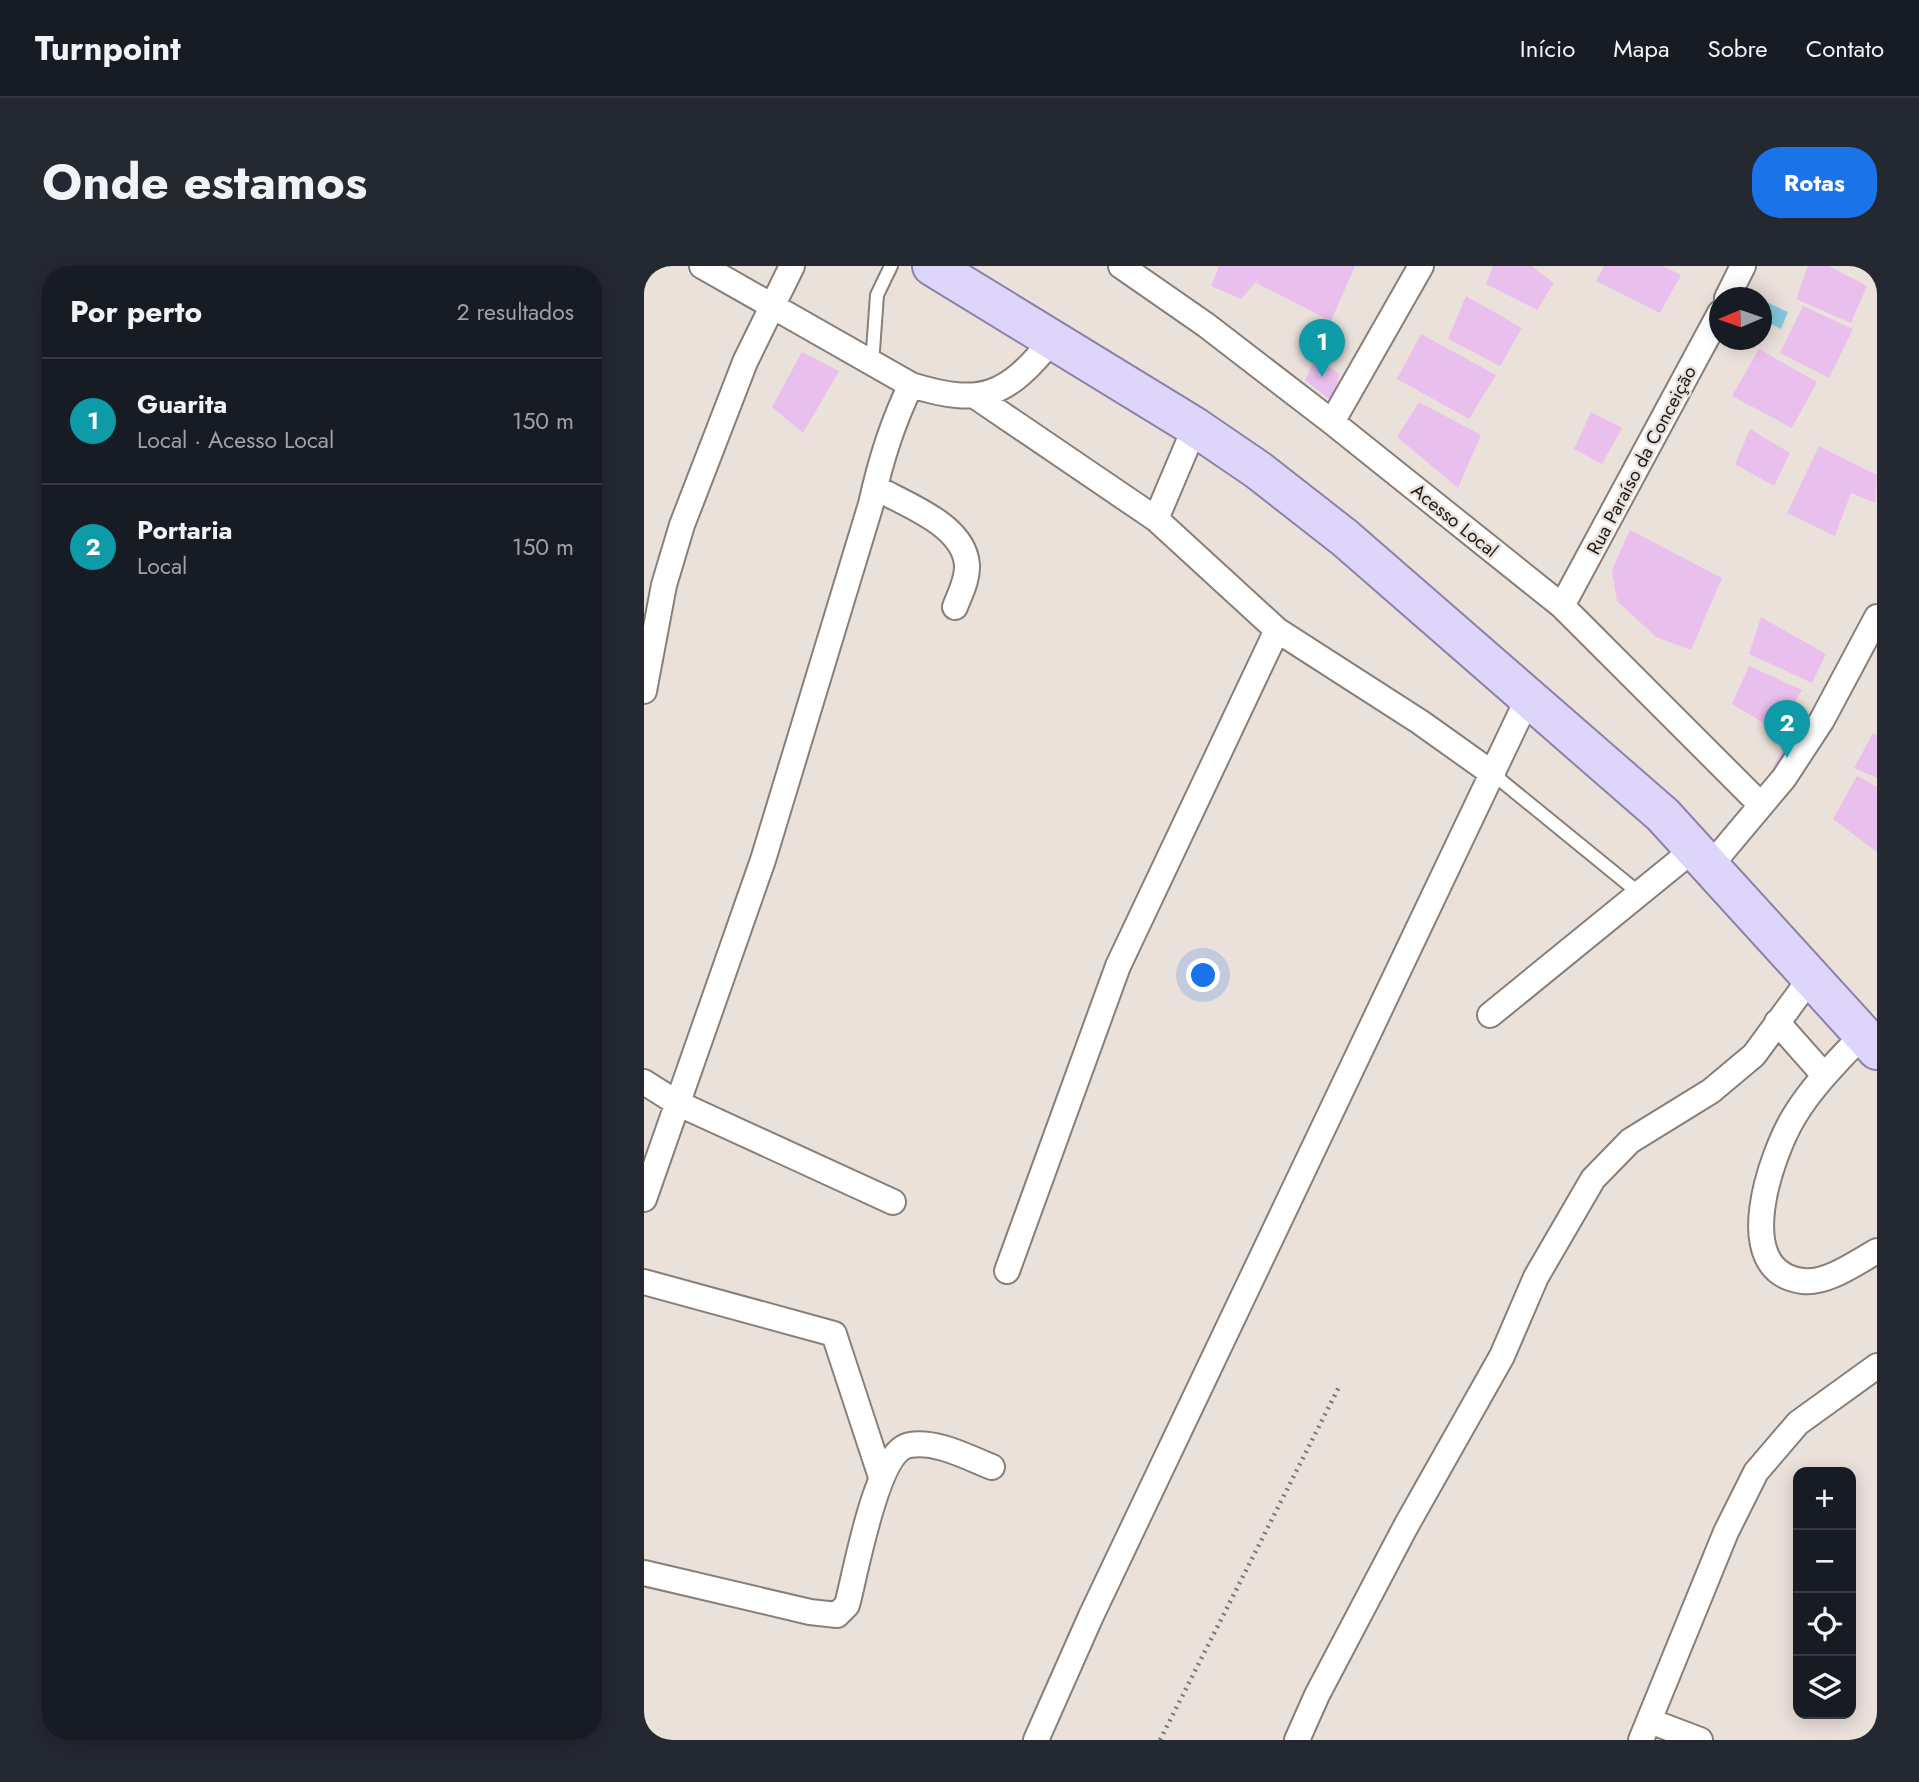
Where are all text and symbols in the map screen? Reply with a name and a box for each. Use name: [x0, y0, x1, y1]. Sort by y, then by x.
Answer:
text: Turnpoint: [35, 25, 181, 72]
text: Início: [1520, 31, 1575, 66]
text: Mapa: [1613, 31, 1670, 66]
text: Sobre: [1708, 31, 1768, 66]
text: Contato: [1806, 31, 1884, 66]
text: Onde estamos: [42, 147, 367, 217]
button: Rotas: [1752, 147, 1877, 218]
north arrow: [1709, 287, 1772, 350]
text: Por perto: [70, 290, 202, 333]
text: 2 resultados: [456, 295, 574, 329]
pin: 1: [1299, 319, 1345, 377]
street label: Rua Paraíso da Conceição: [1580, 361, 1703, 559]
text: Guarita: [137, 385, 227, 423]
text: 1: [87, 404, 99, 438]
text: 150 m: [512, 404, 574, 438]
text: Local · Acesso Local: [137, 423, 334, 457]
street label: Acesso Local: [1406, 477, 1504, 564]
text: Portaria: [137, 511, 233, 549]
text: 2: [85, 530, 101, 564]
text: 150 m: [512, 530, 574, 564]
text: Local: [137, 549, 187, 583]
pin: 2: [1764, 700, 1810, 758]
your location: [1186, 958, 1220, 992]
map controls: [1793, 1467, 1856, 1719]
button: +: [1793, 1467, 1856, 1530]
button: −: [1793, 1530, 1856, 1593]
button: locate: [1793, 1593, 1856, 1656]
button: layers: [1793, 1656, 1856, 1719]

